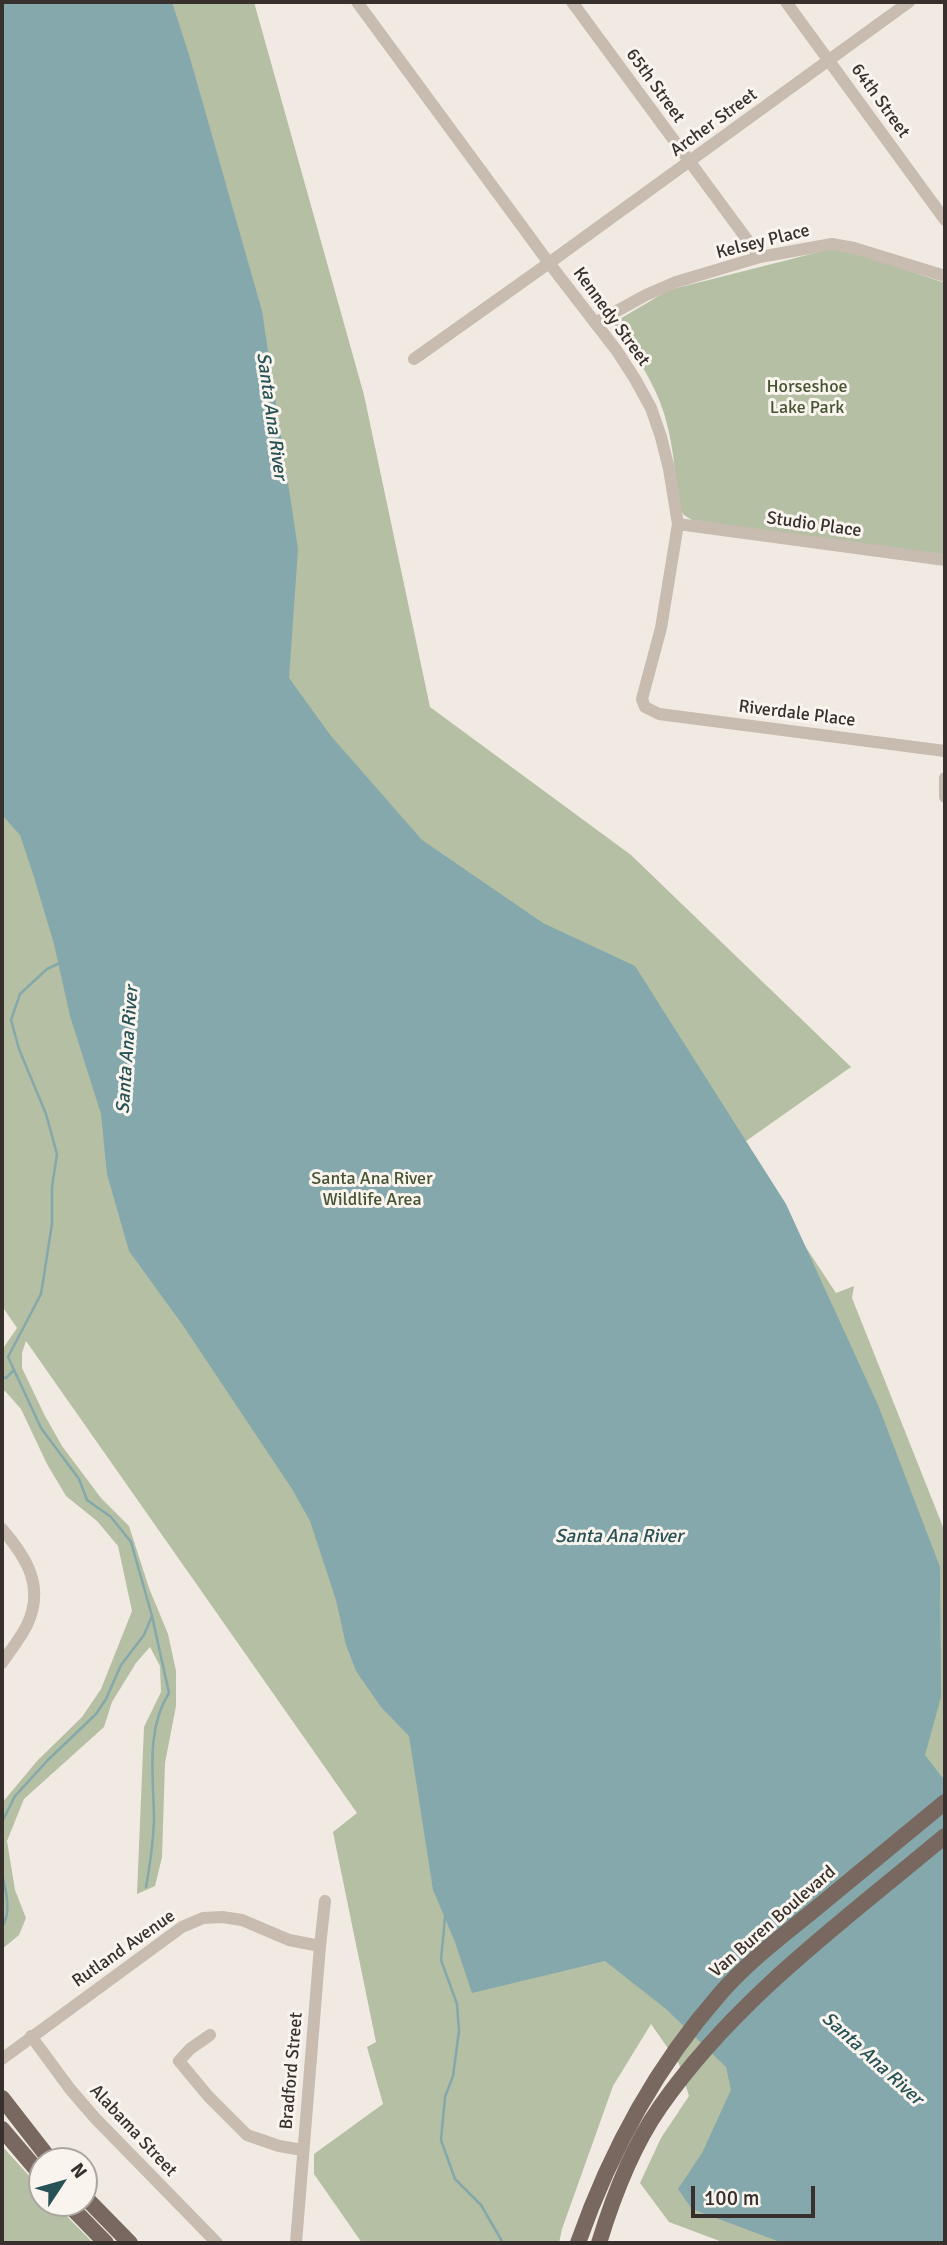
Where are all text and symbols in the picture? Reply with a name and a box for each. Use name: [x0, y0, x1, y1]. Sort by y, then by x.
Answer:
street label: 65th Street: [621, 45, 689, 127]
street label: 64th Street: [846, 60, 914, 142]
street label: Archer Street: [666, 84, 762, 162]
street label: Kelsey Place: [714, 220, 812, 264]
street label: Kennedy Street: [568, 263, 654, 371]
water label: Santa Ana River: [251, 351, 291, 481]
park label: Horseshoe Lake Park: [766, 376, 848, 418]
street label: Studio Place: [765, 508, 863, 542]
street label: Riverdale Place: [737, 696, 857, 732]
water label: Santa Ana River: [112, 985, 144, 1115]
park label: Santa Ana River Wildlife Area: [311, 1168, 433, 1210]
water label: Santa Ana River: [555, 1526, 683, 1548]
street label: Van Buren Boulevard: [706, 1861, 840, 1983]
street label: Rutland Avenue: [68, 1906, 180, 1992]
water label: Santa Ana River: [817, 2008, 927, 2110]
street label: Bradford Street: [276, 2011, 308, 2131]
street label: Alabama Street: [85, 2080, 181, 2182]
north arrow: [28, 2147, 98, 2217]
text: N: [65, 2158, 92, 2183]
scale bar: [695, 2172, 819, 2216]
text: 100 m: [704, 2185, 759, 2211]

